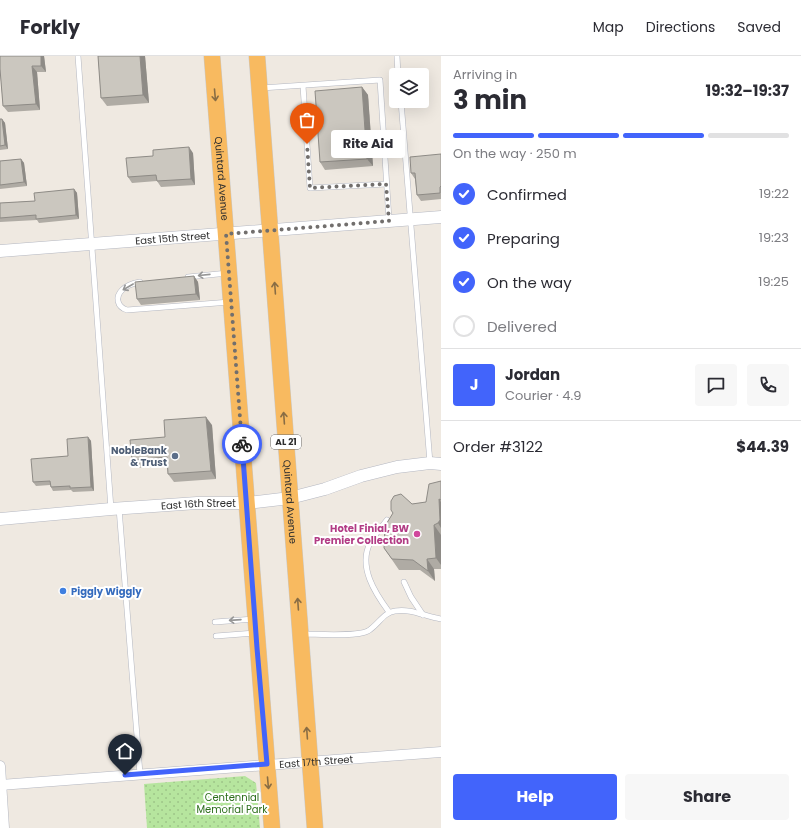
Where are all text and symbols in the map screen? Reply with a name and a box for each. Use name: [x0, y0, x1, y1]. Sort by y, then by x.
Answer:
text: Forkly: [20, 14, 80, 41]
text: Map: [593, 17, 624, 37]
text: Directions: [646, 17, 715, 37]
text: Saved: [737, 17, 781, 37]
text: Arriving in: [453, 65, 517, 84]
map controls: [389, 68, 429, 108]
button: layers: [389, 68, 429, 108]
text: 19:32–19:37: [706, 80, 789, 101]
text: 3 min: [453, 82, 527, 118]
one-way arrow: [212, 88, 219, 101]
pin: [290, 103, 324, 144]
icon: bag: [296, 109, 318, 131]
callout: Rite Aid: [331, 130, 405, 158]
text: Rite Aid: [343, 134, 393, 153]
street label: Quintard Avenue: [211, 136, 232, 221]
text: On the way · 250 m: [453, 144, 577, 163]
icon: check: [453, 183, 475, 205]
text: Confirmed: [487, 184, 567, 205]
text: 19:22: [759, 184, 789, 203]
icon: check: [453, 227, 475, 249]
street label: East 15th Street: [135, 228, 211, 249]
text: Preparing: [487, 228, 560, 249]
text: 19:23: [759, 228, 789, 247]
icon: check: [453, 271, 475, 293]
one-way arrow: [198, 272, 211, 279]
text: On the way: [487, 272, 572, 293]
text: 19:25: [758, 272, 789, 291]
one-way arrow: [271, 282, 278, 295]
one-way arrow: [122, 283, 134, 291]
text: Delivered: [487, 316, 557, 337]
text: Jordan: [505, 364, 560, 385]
button: chat: [695, 364, 737, 406]
button: phone: [747, 364, 789, 406]
text: J: [470, 374, 478, 395]
text: Courier · 4.9: [505, 386, 581, 405]
one-way arrow: [281, 412, 288, 425]
courier: [222, 424, 262, 464]
icon: bike: [231, 433, 253, 455]
road number: AL 21: [271, 435, 301, 449]
text: Order #3122: [453, 436, 543, 457]
text: $44.39: [736, 436, 789, 457]
place label: NobleBank & Trust: [111, 443, 168, 470]
marker: NobleBank & Trust: [170, 451, 180, 461]
street label: Quintard Avenue: [279, 459, 301, 544]
street label: East 16th Street: [160, 496, 236, 513]
place label: Hotel Finial, BW Premier Collection: [314, 521, 409, 548]
marker: Hotel Finial, BW Premier Collection: [412, 529, 422, 539]
place label: Piggly Wiggly: [71, 584, 142, 599]
marker: Piggly Wiggly: [58, 586, 68, 596]
one-way arrow: [294, 598, 301, 611]
one-way arrow: [229, 617, 242, 624]
one-way arrow: [304, 727, 311, 740]
pin: [108, 734, 142, 775]
icon: home: [114, 740, 136, 762]
street label: East 17th Street: [279, 752, 354, 772]
button: Help: [453, 774, 617, 820]
button: Share: [625, 774, 789, 820]
one-way arrow: [265, 776, 272, 789]
park label: Centennial Memorial Park: [196, 790, 268, 817]

